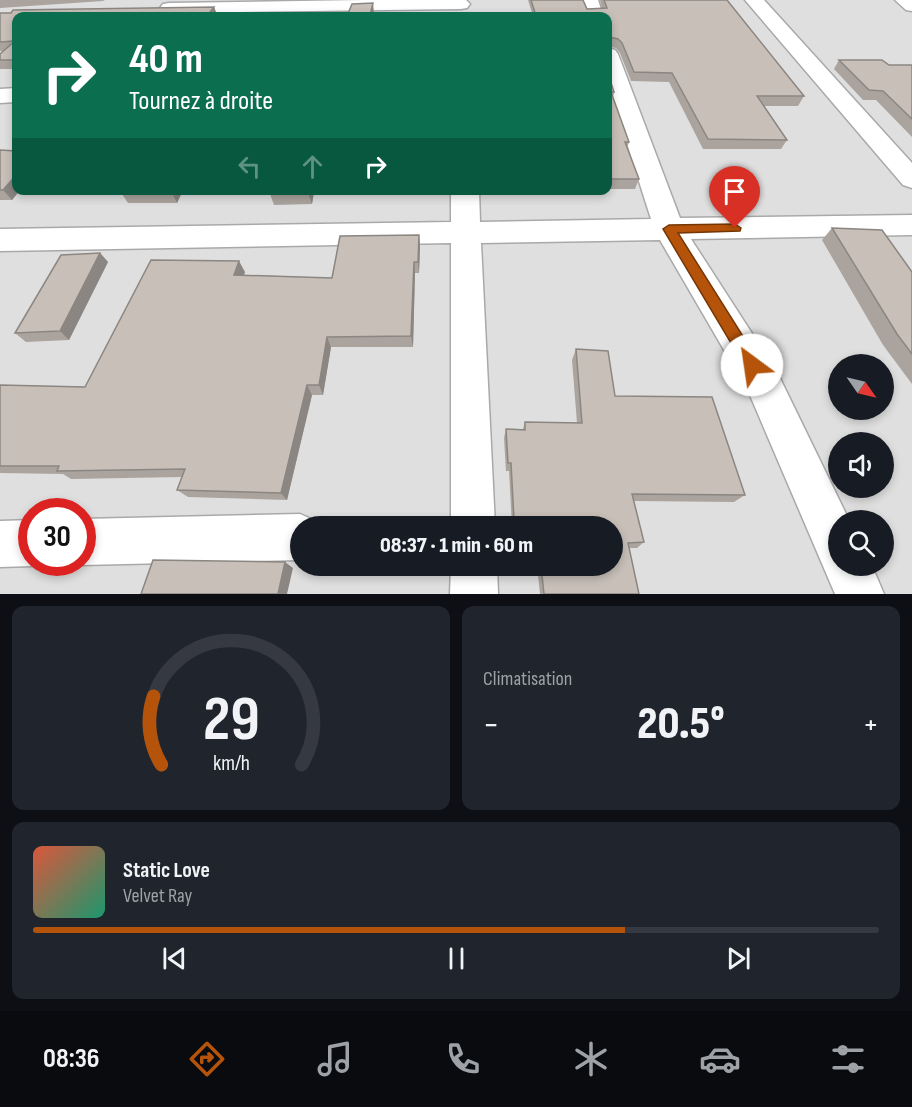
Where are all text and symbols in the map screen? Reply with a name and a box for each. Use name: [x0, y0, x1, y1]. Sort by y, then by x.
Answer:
text: 40 m: [129, 34, 203, 85]
icon: right: [30, 36, 108, 114]
text: Tournez à droite: [129, 85, 273, 117]
icon: left: [233, 150, 266, 183]
icon: ahead: [296, 150, 329, 183]
icon: right: [359, 150, 392, 183]
pin: [709, 166, 760, 228]
icon: arrive: [718, 175, 751, 208]
position arrow: [720, 333, 784, 397]
north arrow: [828, 354, 894, 420]
map controls: [828, 354, 894, 576]
button: sound: [828, 432, 894, 498]
speed limit sign: 30: [18, 498, 96, 576]
button: search: [828, 510, 894, 576]
text: 08:37 · 1 min · 60 m: [380, 532, 533, 559]
text: Climatisation: [483, 667, 572, 691]
text: 29: [203, 683, 259, 758]
text: 20.5°: [637, 697, 725, 752]
text: −: [483, 705, 499, 745]
text: +: [863, 705, 879, 745]
text: km/h: [212, 751, 250, 776]
text: Static Love: [123, 857, 210, 884]
text: Velvet Ray: [123, 884, 192, 908]
icon: previous: [158, 942, 191, 975]
icon: pause: [440, 942, 473, 975]
icon: next: [722, 942, 755, 975]
icon: directions: [186, 1038, 228, 1080]
icon: music: [314, 1038, 356, 1080]
icon: phone: [442, 1038, 484, 1080]
icon: climate: [570, 1038, 612, 1080]
icon: car: [699, 1038, 741, 1080]
icon: filters: [827, 1038, 869, 1080]
text: 08:36: [43, 1043, 100, 1075]

